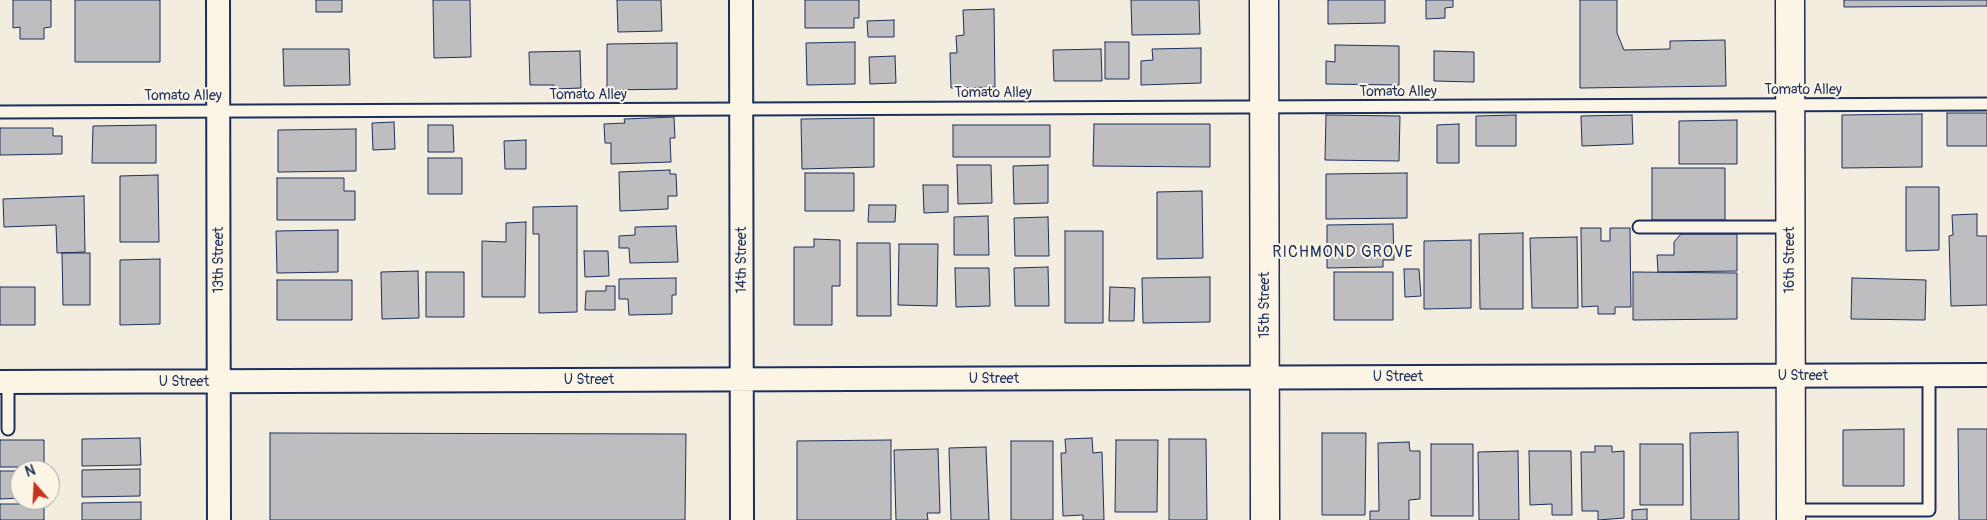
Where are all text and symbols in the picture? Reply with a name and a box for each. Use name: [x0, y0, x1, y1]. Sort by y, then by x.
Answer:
street label: Tomato Alley: [1764, 82, 1842, 98]
street label: Tomato Alley: [1359, 84, 1437, 100]
street label: Tomato Alley: [954, 85, 1032, 101]
street label: Tomato Alley: [549, 87, 627, 103]
street label: Tomato Alley: [144, 88, 222, 104]
street label: 13th Street: [211, 227, 227, 293]
street label: 14th Street: [734, 227, 750, 293]
street label: 16th Street: [1782, 227, 1798, 293]
district label: RICHMOND GROVE: [1270, 243, 1416, 263]
street label: 15th Street: [1257, 272, 1273, 338]
street label: U Street: [1778, 368, 1828, 384]
street label: U Street: [1373, 369, 1423, 385]
street label: U Street: [969, 371, 1019, 387]
street label: U Street: [564, 372, 614, 388]
street label: U Street: [159, 374, 209, 390]
north arrow: [10, 460, 60, 510]
text: N: [23, 462, 38, 481]

